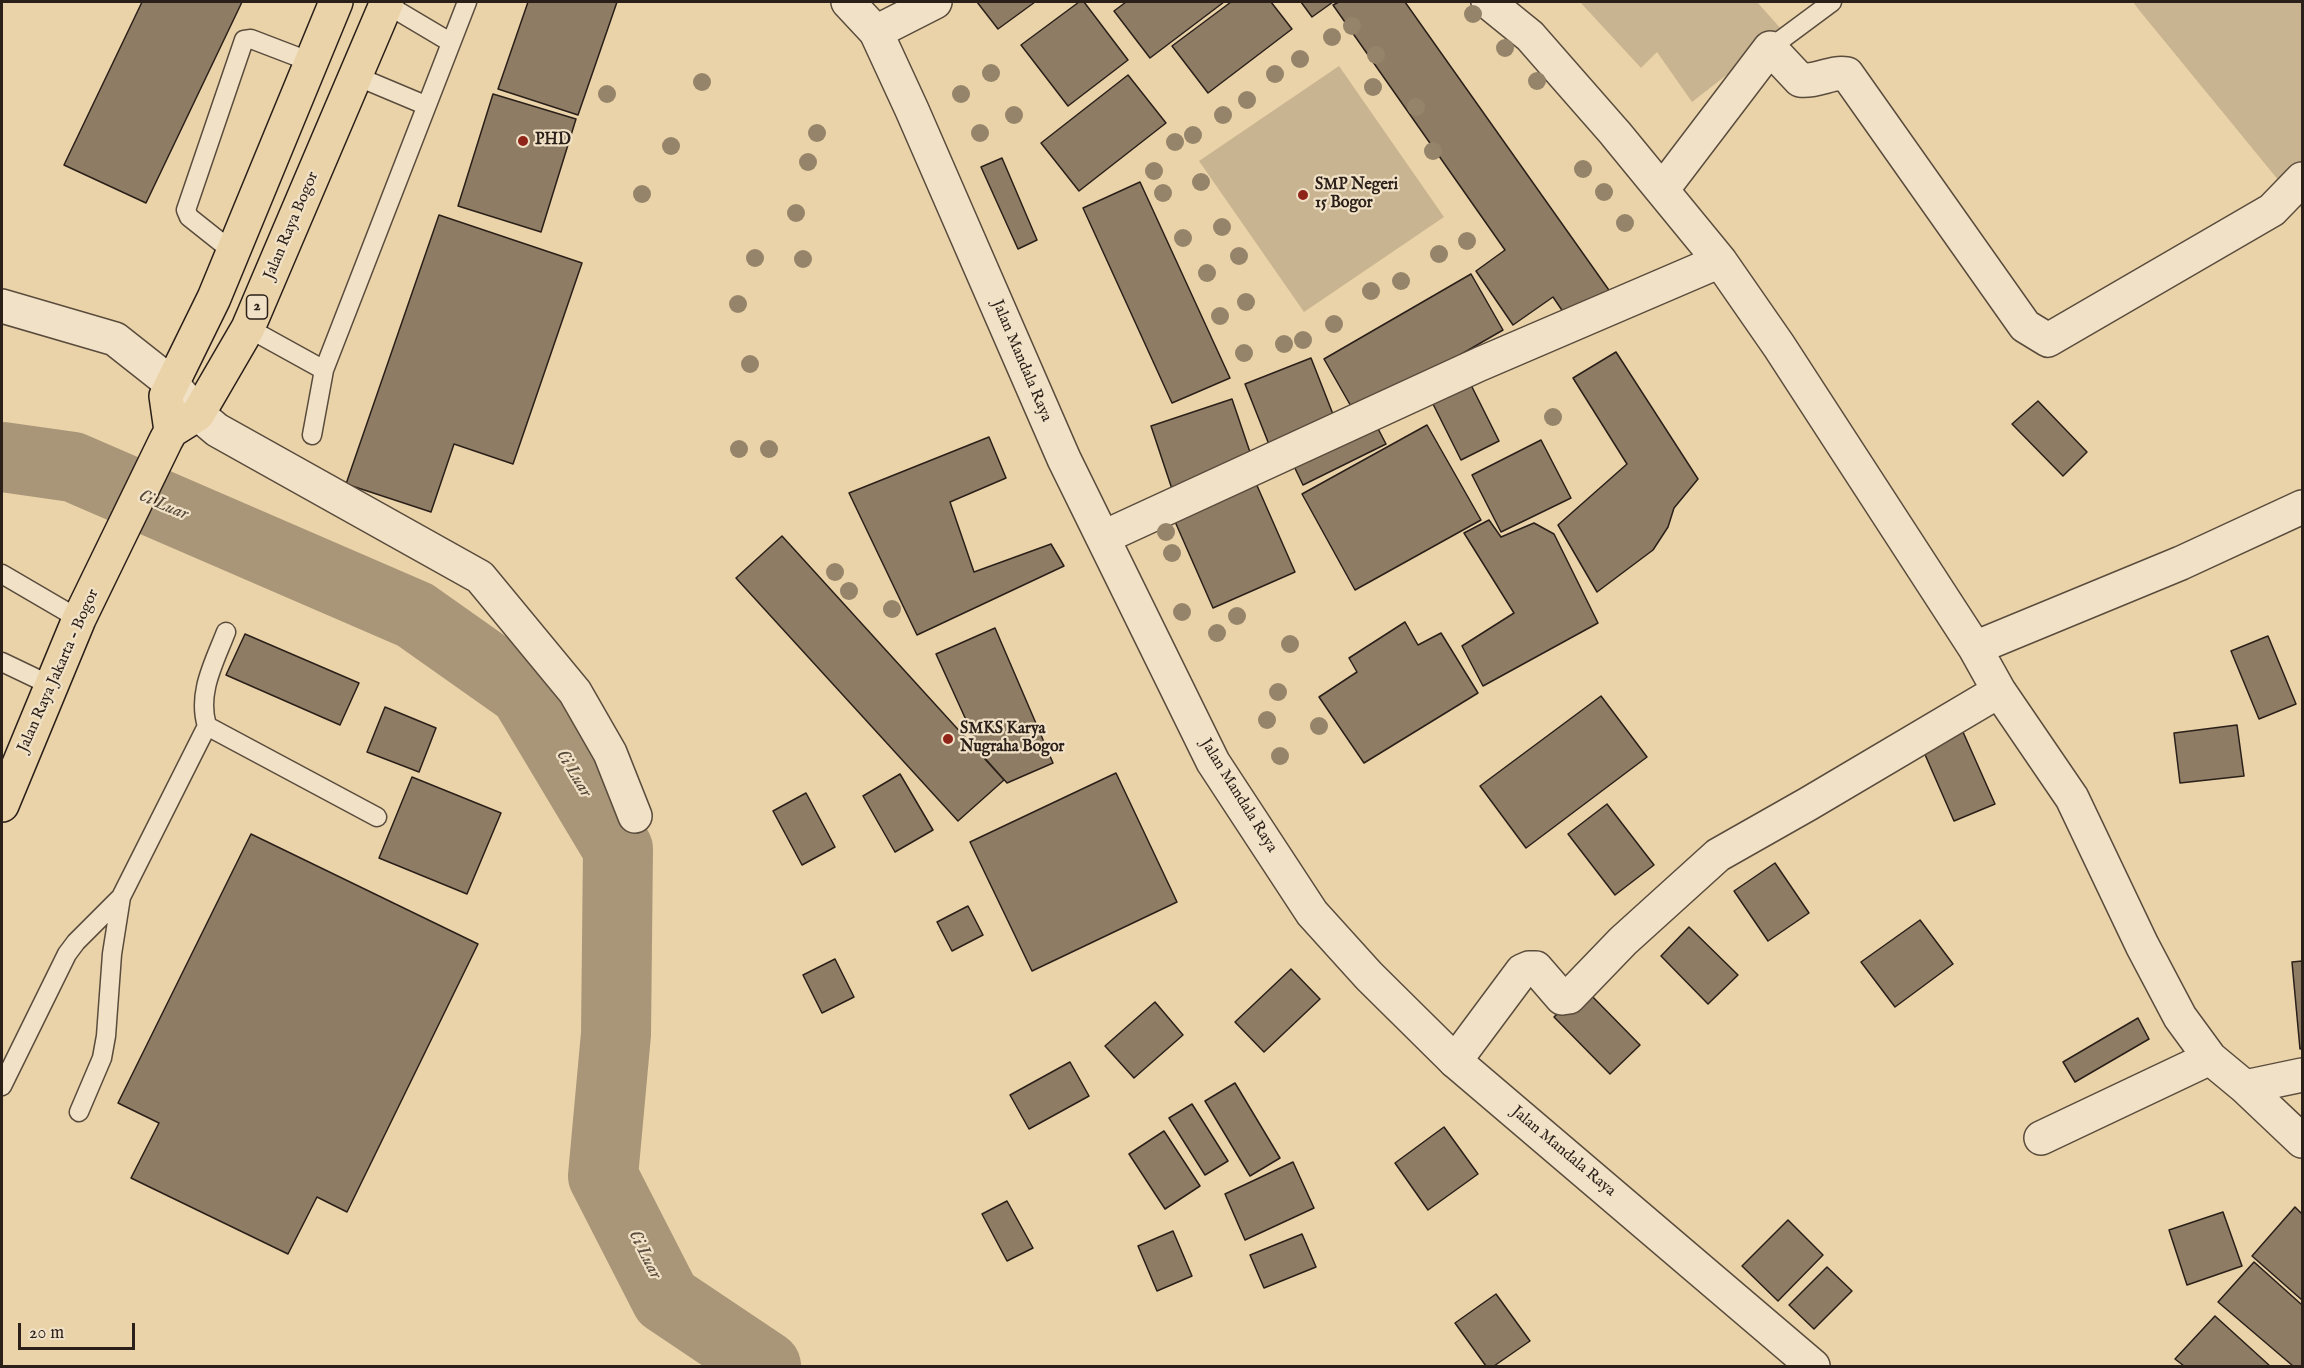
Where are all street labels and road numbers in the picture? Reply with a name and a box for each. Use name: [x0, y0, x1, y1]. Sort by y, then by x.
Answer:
street label: Jalan Raya Bogor: [261, 169, 323, 283]
road number: 2: [246, 295, 268, 319]
street label: Jalan Mandala Raya: [987, 297, 1055, 425]
street label: Jalan Raya Jakarta - Bogor: [14, 586, 104, 756]
street label: Jalan Mandala Raya: [1195, 736, 1281, 856]
street label: Jalan Mandala Raya: [1507, 1103, 1619, 1201]

